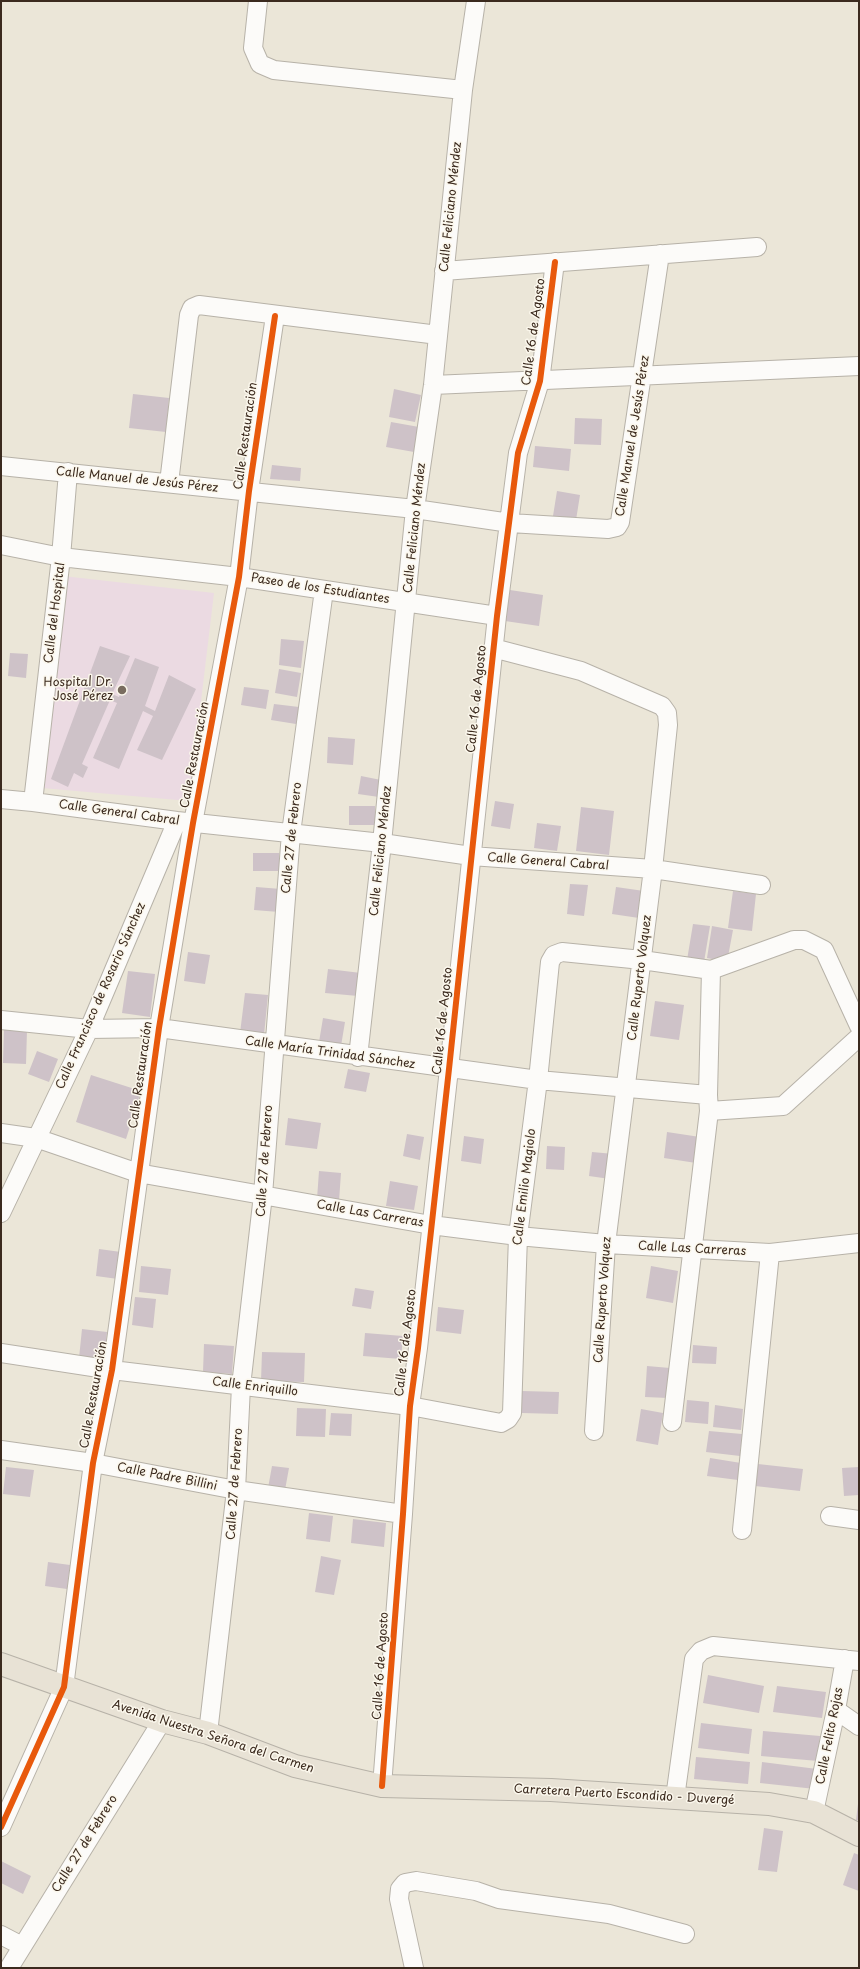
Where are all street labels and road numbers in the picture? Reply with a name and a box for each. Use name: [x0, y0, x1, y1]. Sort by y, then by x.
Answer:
street label: Calle Feliciano Méndez: [437, 141, 465, 273]
street label: Calle 16 de Agosto: [519, 277, 549, 387]
street label: Calle Manuel de Jesús Pérez: [613, 354, 653, 518]
street label: Calle Restauración: [231, 381, 261, 491]
street label: Calle Feliciano Méndez: [401, 462, 429, 594]
street label: Calle Manuel de Jesús Pérez: [55, 464, 219, 496]
street label: Calle del Hospital: [42, 562, 68, 664]
street label: Paseo de los Estudiantes: [250, 571, 390, 607]
street label: Calle 16 de Agosto: [464, 644, 490, 754]
street label: Calle Restauración: [178, 700, 212, 810]
street label: Calle 27 de Febrero: [279, 782, 305, 894]
street label: Calle Feliciano Méndez: [367, 785, 395, 917]
street label: Calle General Cabral: [58, 797, 180, 829]
street label: Calle General Cabral: [487, 851, 609, 873]
street label: Calle Francisco de Rosario Sánchez: [53, 900, 149, 1092]
street label: Calle Ruperto Volquez: [625, 914, 655, 1042]
street label: Calle 16 de Agosto: [430, 966, 456, 1076]
street label: Calle Restauración: [126, 1020, 156, 1130]
street label: Calle María Trinidad Sánchez: [244, 1034, 416, 1072]
street label: Calle 27 de Febrero: [254, 1105, 276, 1217]
street label: Calle Emilio Magiolo: [511, 1128, 539, 1246]
street label: Calle Las Carreras: [315, 1198, 425, 1230]
street label: Calle Ruperto Volquez: [591, 1236, 615, 1364]
street label: Calle Las Carreras: [638, 1239, 746, 1259]
street label: Calle 16 de Agosto: [392, 1288, 420, 1398]
street label: Calle Restauración: [78, 1340, 110, 1450]
street label: Calle Enriquillo: [211, 1375, 299, 1399]
street label: Calle 27 de Febrero: [224, 1428, 246, 1540]
street label: Calle Padre Billini: [116, 1460, 218, 1494]
street label: Calle 16 de Agosto: [370, 1612, 392, 1720]
street label: Calle Felito Rojas: [814, 1686, 846, 1786]
street label: Avenida Nuestra Señora del Carmen: [110, 1697, 316, 1777]
street label: Carretera Puerto Escondido - Duvergé: [513, 1782, 735, 1808]
street label: Calle 27 de Febrero: [49, 1793, 121, 1895]

